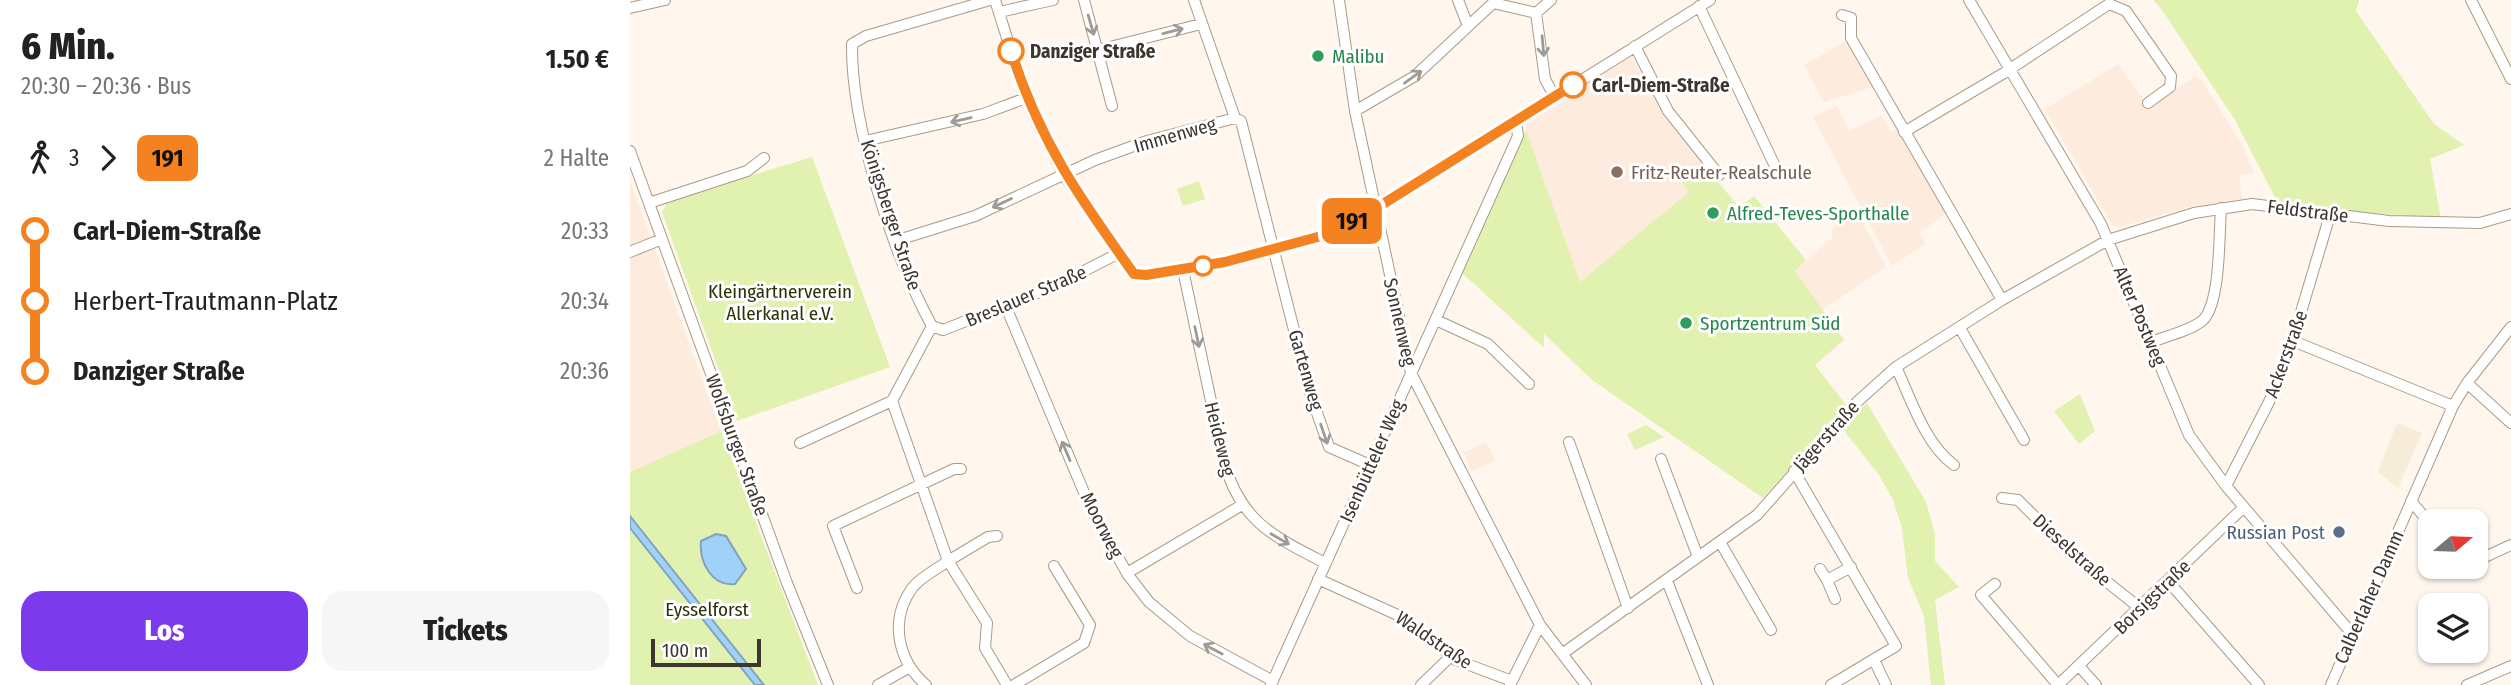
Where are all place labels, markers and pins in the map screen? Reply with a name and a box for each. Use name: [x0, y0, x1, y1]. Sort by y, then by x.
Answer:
marker: Danziger Straße: [998, 38, 1024, 64]
place label: Danziger Straße: [1030, 40, 1156, 63]
place label: Malibu: [1332, 45, 1384, 68]
marker: Malibu: [1310, 48, 1326, 64]
marker: Carl-Diem-Straße: [1560, 72, 1586, 98]
place label: Carl-Diem-Straße: [1592, 74, 1730, 97]
place label: Fritz-Reuter-Realschule: [1631, 161, 1812, 184]
marker: Fritz-Reuter-Realschule: [1609, 164, 1625, 180]
place label: Alfred-Teves-Sporthalle: [1727, 202, 1909, 225]
marker: Alfred-Teves-Sporthalle: [1705, 205, 1721, 221]
unlabelled marker: [1193, 256, 1213, 276]
place label: Sportzentrum Süd: [1700, 312, 1841, 335]
marker: Sportzentrum Süd: [1678, 315, 1694, 331]
place label: Russian Post: [2226, 521, 2326, 544]
marker: Russian Post: [2331, 524, 2347, 540]

